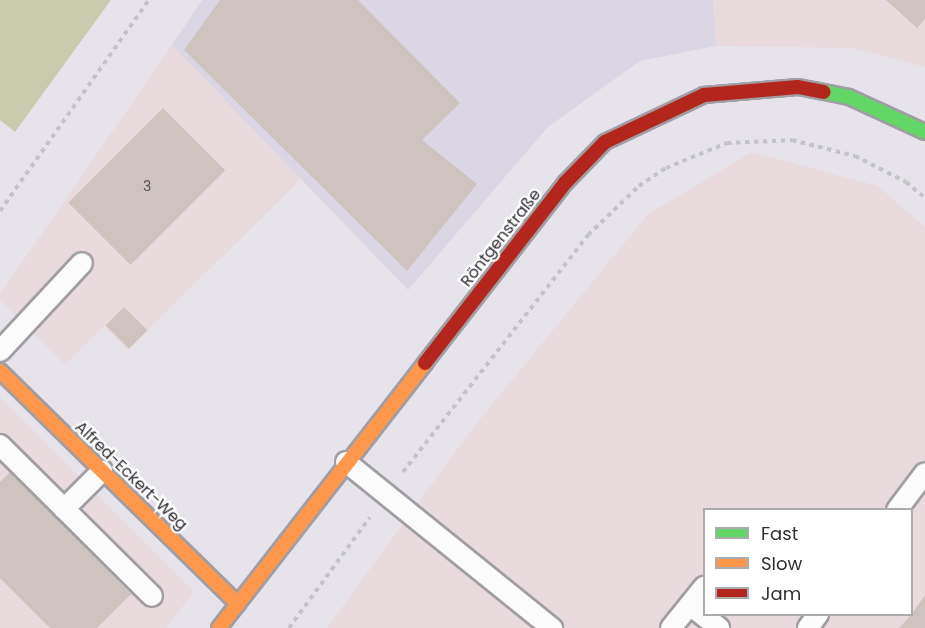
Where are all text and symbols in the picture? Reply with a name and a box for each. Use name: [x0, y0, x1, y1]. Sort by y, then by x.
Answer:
house number: 3: [143, 178, 151, 194]
street label: Röntgenstraße: [457, 185, 545, 291]
street label: Alfred-Eckert-Weg: [71, 418, 191, 534]
legend: [703, 508, 913, 616]
text: Fast: [761, 521, 798, 546]
text: Slow: [761, 551, 802, 576]
text: Jam: [761, 581, 801, 606]

